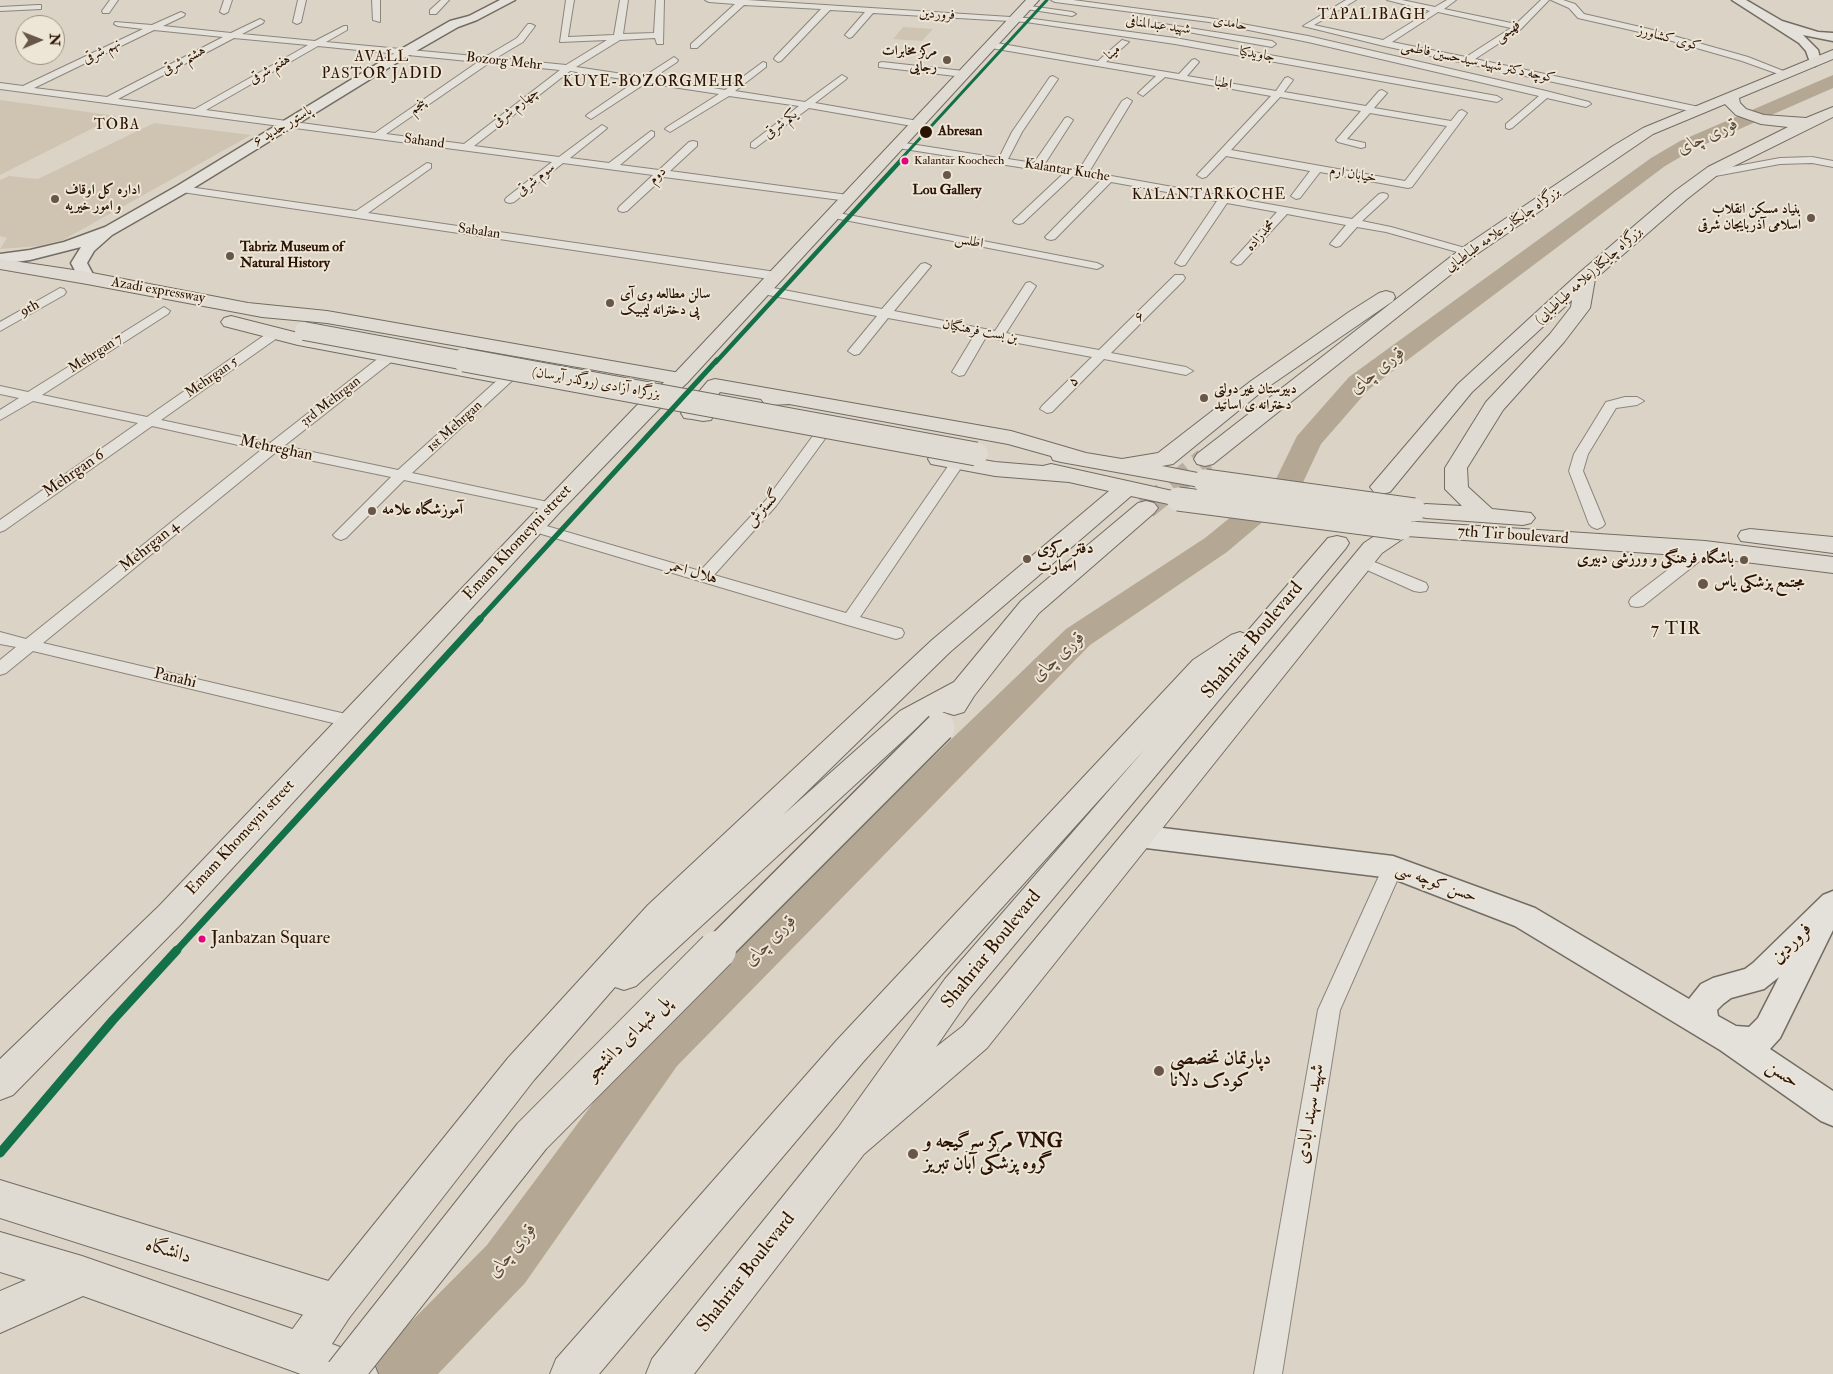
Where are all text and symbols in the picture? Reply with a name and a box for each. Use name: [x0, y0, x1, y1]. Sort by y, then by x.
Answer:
street label: فروردین: [918, 6, 956, 24]
district label: TAPALIBAGH: [1316, 7, 1428, 25]
street label: حامدی: [1212, 12, 1248, 36]
street label: شهید عبدالمنافی: [1124, 13, 1192, 39]
north arrow: [15, 15, 65, 65]
street label: فهیمی: [1492, 17, 1524, 47]
street label: کوی کشاورز: [1636, 22, 1702, 56]
text: N: [46, 33, 63, 46]
street label: نهم شرقی: [80, 36, 124, 68]
street label: کوچه دکتر شهید سیدحسین فاطمی: [1399, 38, 1557, 88]
street label: هشتم شرقی: [159, 42, 209, 80]
street label: مینا: [1102, 42, 1124, 64]
place label: مرکز مخابرات رجایی: [882, 44, 937, 76]
street label: جاویدکیا: [1238, 44, 1276, 66]
district label: AVALL PASTOR JADID: [320, 49, 444, 84]
street label: Bozorg Mehr: [465, 50, 543, 74]
street label: هفتم شرقی: [246, 51, 294, 89]
marker: مرکز مخابرات رجایی: [941, 54, 953, 66]
district label: KUYE-BOZORGMEHR: [561, 74, 747, 92]
street label: اطبا: [1213, 74, 1233, 94]
street label: چهارم شرقی: [489, 84, 543, 132]
street label: پنجم: [406, 95, 430, 119]
street label: پاستور جدید ۶: [250, 103, 316, 151]
street label: یکم شرقی: [761, 107, 801, 143]
water label: قوری چای: [1674, 113, 1742, 161]
district label: TOBA: [93, 117, 141, 135]
marker: Abresan: [918, 124, 934, 140]
place label: Abresan: [938, 124, 983, 140]
street label: Sahand: [403, 131, 445, 153]
place label: Kalantar Koochech: [914, 154, 1004, 168]
marker: Kalantar Koochech: [900, 156, 910, 166]
street label: Kalantar Kuche: [1023, 156, 1111, 186]
street label: سوم شرقی: [513, 160, 559, 200]
street label: خیابان ارم: [1328, 163, 1378, 187]
street label: دوم: [646, 164, 670, 188]
marker: Lou Gallery: [941, 169, 953, 181]
place label: اداره کل اوقاف و امور خیریه: [65, 183, 140, 216]
place label: Lou Gallery: [912, 183, 982, 199]
street label: بزرگراه چایکنار-علامه طباطبایی: [1442, 184, 1564, 276]
district label: KALANTARKOCHE: [1130, 187, 1288, 205]
marker: اداره کل اوقاف و امور خیریه: [49, 193, 61, 205]
place label: بنیاد مسکن انقلاب اسلامی آذربایجان شرقی: [1698, 202, 1801, 234]
marker: بنیاد مسکن انقلاب اسلامی آذربایجان شرقی: [1805, 212, 1817, 224]
street label: محمدزاده: [1242, 217, 1280, 255]
street label: Sabalan: [457, 221, 501, 243]
street label: بزرگراه چایکنار(علامه طباطبایی): [1532, 223, 1646, 329]
street label: اطلس: [953, 231, 985, 253]
place label: Tabriz Museum of Natural History: [240, 240, 344, 272]
marker: Tabriz Museum of Natural History: [224, 250, 236, 262]
street label: Azadi expressway: [110, 274, 206, 308]
place label: سالن مطالعه وی آی پی دخترانه لیمبیک: [620, 287, 710, 320]
street label: 9th: [18, 297, 42, 321]
marker: سالن مطالعه وی آی پی دخترانه لیمبیک: [604, 297, 616, 309]
street label: ۶: [1131, 308, 1149, 326]
street label: بن بست فرهنگیان: [941, 316, 1019, 348]
street label: Mehrgan 7: [66, 330, 126, 378]
water label: قوری چای: [1346, 342, 1410, 400]
street label: Mehrgan 5: [182, 354, 242, 402]
street label: بزرگراه آزادی (روگذر آبرسان): [531, 364, 661, 404]
street label: 3rd Mehrgan: [298, 373, 364, 431]
street label: ۵: [1065, 373, 1083, 391]
place label: دبیرستان غیر دولتی دخترانه ی اساتید: [1214, 382, 1297, 414]
marker: دبیرستان غیر دولتی دخترانه ی اساتید: [1198, 392, 1210, 404]
street label: 1st Mehrgan: [424, 398, 486, 456]
street label: Mehreghan: [238, 432, 314, 466]
street label: Mehrgan 6: [40, 446, 108, 502]
street label: Emam Khomeyni street: [460, 481, 576, 605]
street label: گسترش: [742, 486, 786, 532]
place label: آموزشگاه علامه: [382, 501, 463, 521]
marker: آموزشگاه علامه: [366, 505, 378, 517]
street label: Mehrgan 4: [116, 517, 184, 577]
street label: 7th Tir boulevard: [1457, 523, 1569, 549]
place label: دفتر مرکزی اسمارت: [1037, 540, 1094, 578]
place label: باشگاه فرهنگی و ورزشی دبیری: [1577, 550, 1734, 570]
marker: دفتر مرکزی اسمارت: [1021, 553, 1033, 565]
marker: باشگاه فرهنگی و ورزشی دبیری: [1738, 554, 1750, 566]
street label: هلال احمر: [664, 557, 720, 589]
place label: مجتمع پزشکی یاس: [1714, 574, 1804, 594]
marker: مجتمع پزشکی یاس: [1696, 577, 1710, 591]
street label: Shahriar Boulevard: [1197, 578, 1309, 704]
district label: 7 TIR: [1650, 619, 1702, 641]
water label: قوری چای: [1028, 627, 1090, 687]
street label: Panahi: [152, 665, 198, 693]
street label: Emam Khomeyni street: [183, 776, 299, 900]
street label: حسن کوچه سی: [1393, 860, 1479, 908]
street label: Shahriar Boulevard: [937, 886, 1047, 1014]
water label: قوری چای: [740, 910, 802, 972]
street label: فروردین: [1767, 919, 1817, 969]
place label: Janbazan Square: [211, 928, 330, 950]
marker: Janbazan Square: [197, 934, 207, 944]
street label: پل شهدای دانشجو: [582, 992, 676, 1086]
place label: دپارتمان تخصصی کودک دلانا: [1170, 1049, 1271, 1093]
street label: حسن: [1761, 1056, 1803, 1094]
street label: شهید سهند ابادی: [1292, 1062, 1330, 1166]
marker: دپارتمان تخصصی کودک دلانا: [1152, 1064, 1166, 1078]
place label: مرکز سرگیجه و VNG گروه پزشکی آبان تبریز: [924, 1132, 1063, 1176]
marker: مرکز سرگیجه و VNG گروه پزشکی آبان تبریز: [906, 1147, 920, 1161]
street label: Shahriar Boulevard: [693, 1209, 801, 1337]
water label: قوری چای: [484, 1219, 542, 1283]
street label: دانشگاه: [142, 1234, 194, 1270]

